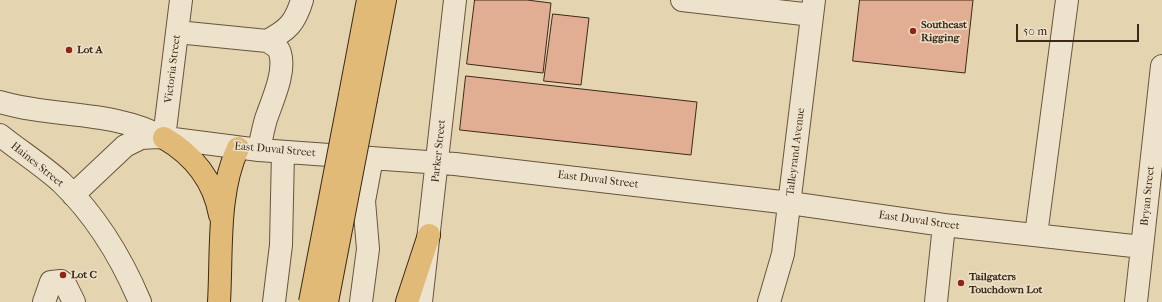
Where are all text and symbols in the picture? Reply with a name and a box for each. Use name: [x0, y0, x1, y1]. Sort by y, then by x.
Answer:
scale bar: [1018, 16, 1141, 42]
place label: Southeast Rigging: [921, 18, 967, 44]
text: 50 m: [1023, 24, 1047, 38]
marker: Southeast Rigging: [908, 26, 918, 36]
street label: Victoria Street: [162, 34, 184, 104]
place label: Lot A: [77, 43, 103, 57]
marker: Lot A: [64, 45, 74, 55]
street label: Talleyrand Avenue: [784, 107, 808, 197]
street label: Parker Street: [429, 119, 449, 183]
street label: Haines Street: [8, 140, 66, 190]
street label: East Duval Street: [234, 140, 316, 160]
street label: Bryan Street: [1138, 165, 1158, 227]
street label: East Duval Street: [557, 168, 639, 192]
street label: East Duval Street: [878, 209, 960, 233]
place label: Lot C: [71, 268, 97, 282]
marker: Lot C: [58, 270, 68, 280]
place label: Tailgaters Touchdown Lot: [969, 270, 1042, 296]
marker: Tailgaters Touchdown Lot: [956, 278, 966, 288]

